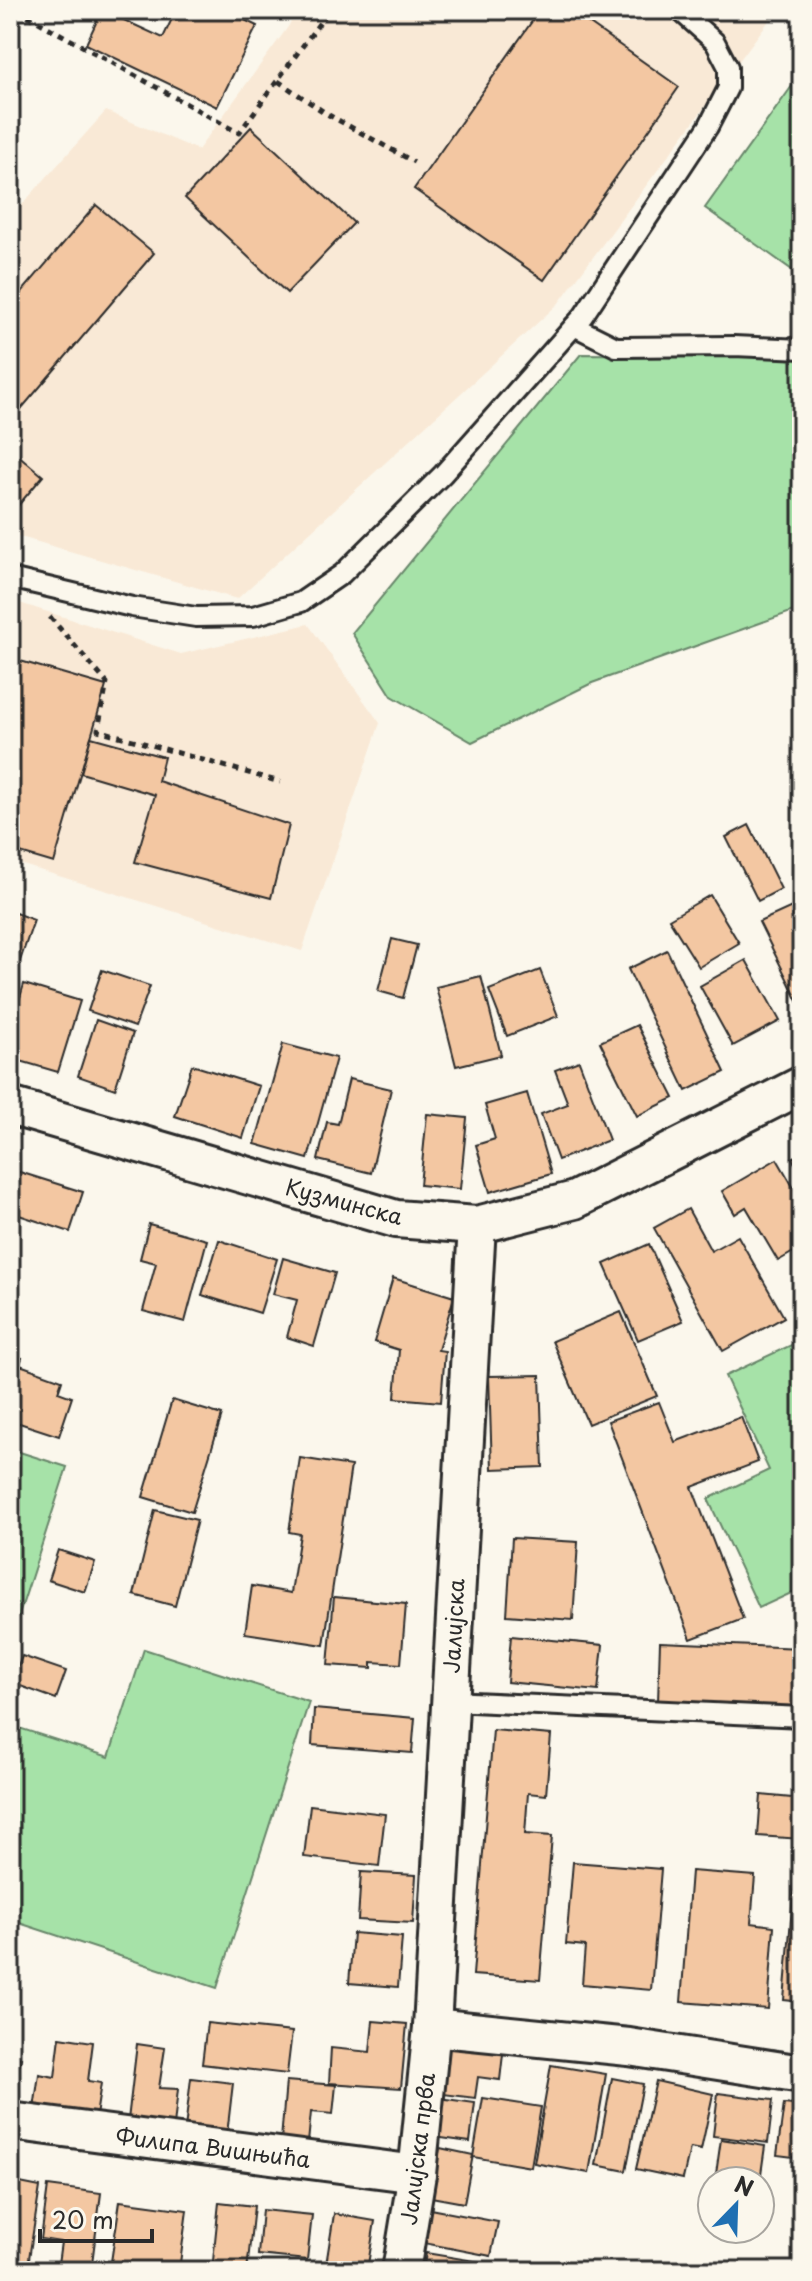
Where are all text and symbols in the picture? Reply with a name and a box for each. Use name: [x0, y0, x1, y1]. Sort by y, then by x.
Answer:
street label: Кузминска: [282, 1169, 407, 1232]
street label: Јалијска: [434, 1577, 471, 1674]
street label: Јалијска прва: [391, 2070, 442, 2227]
street label: Филипа Вишњића: [114, 2118, 312, 2175]
north arrow: [696, 2165, 776, 2245]
text: N: [730, 2167, 759, 2204]
scale bar: [40, 2193, 152, 2243]
text: 20 m: [52, 2201, 114, 2237]

